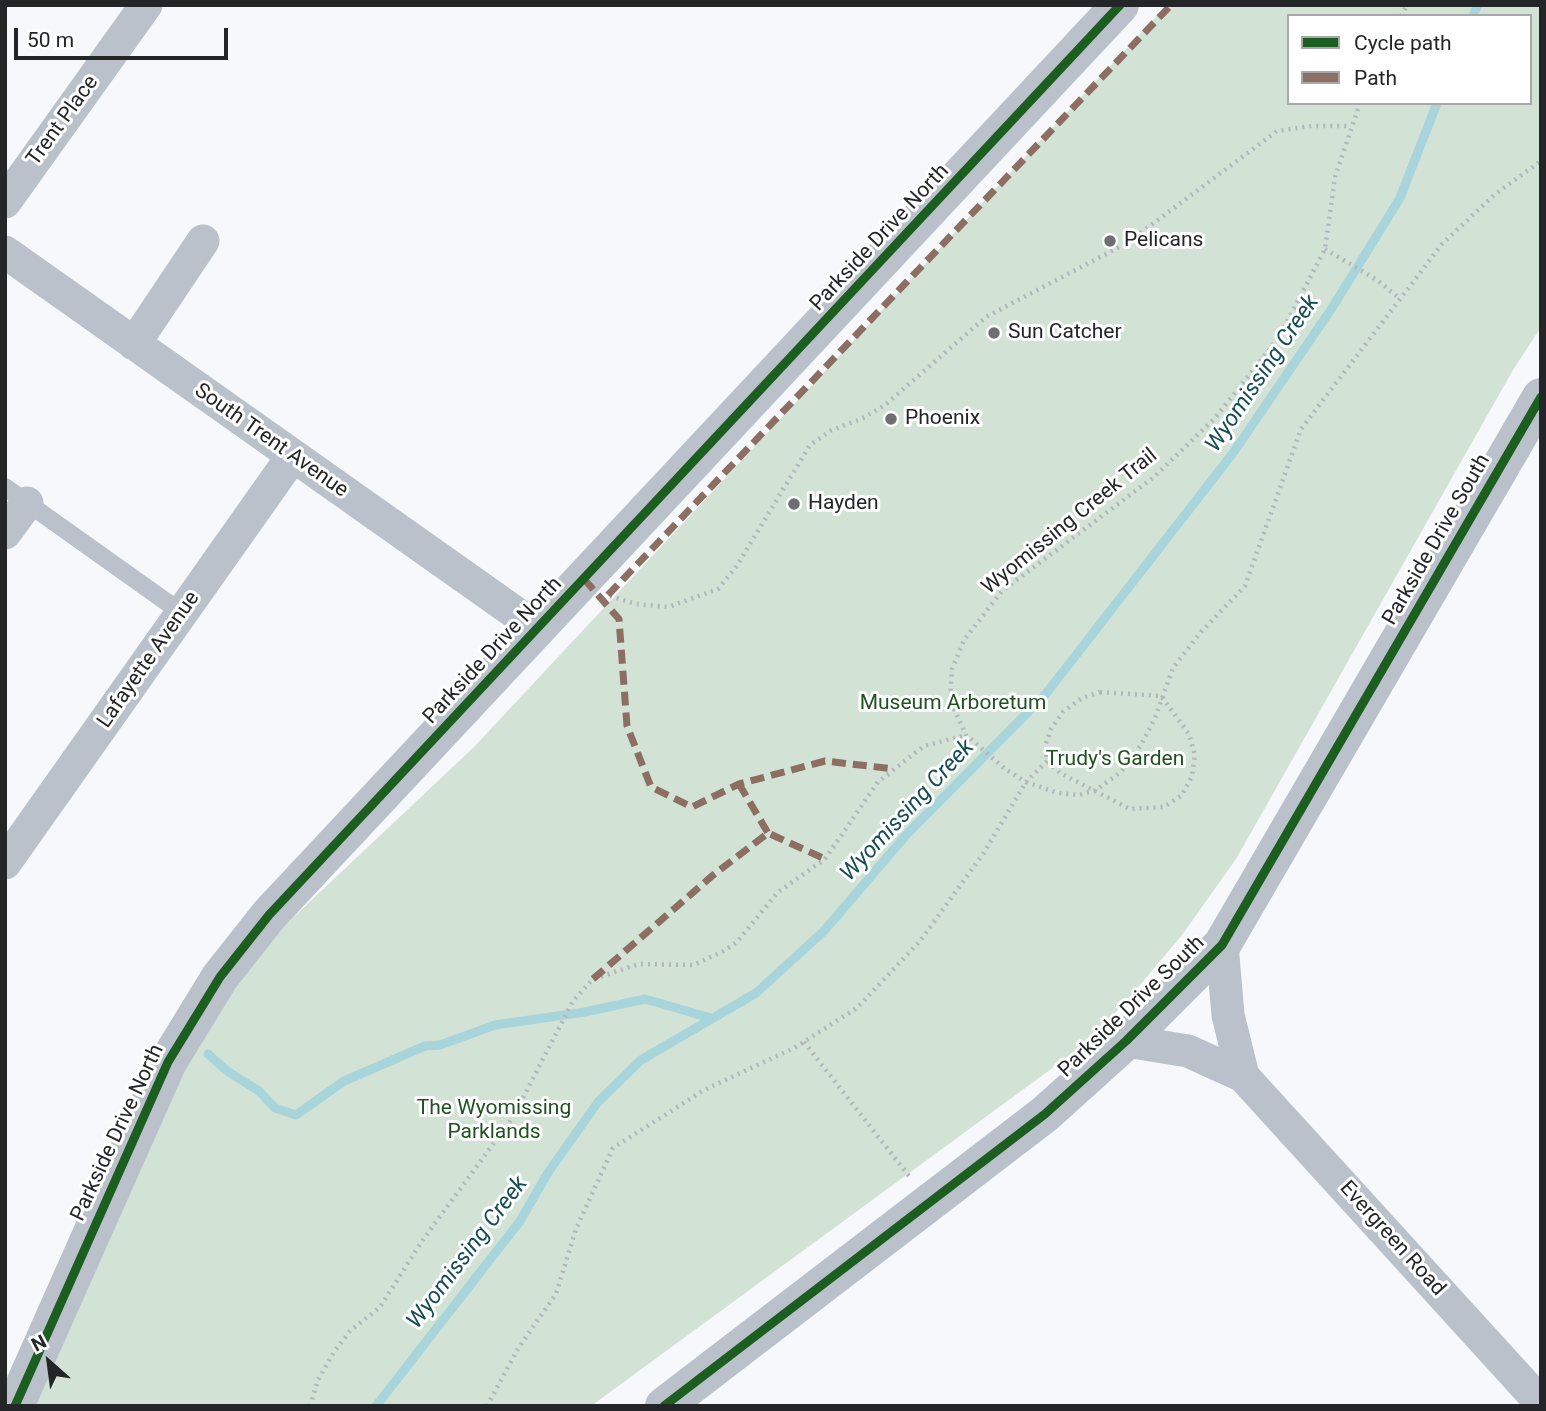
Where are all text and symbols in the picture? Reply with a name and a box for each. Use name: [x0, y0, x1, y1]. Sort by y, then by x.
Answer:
scale bar: [18, 14, 231, 58]
legend: [1287, 14, 1532, 105]
text: 50 m: [27, 28, 74, 52]
text: Cycle path: [1354, 31, 1452, 55]
text: Path: [1354, 66, 1397, 90]
street label: Trent Place: [22, 71, 104, 171]
street label: Parkside Drive North: [805, 159, 955, 317]
place label: Pelicans: [1124, 228, 1203, 254]
marker: Pelicans: [1102, 233, 1118, 249]
water label: Wyomissing Creek: [1200, 290, 1326, 458]
place label: Sun Catcher: [1008, 320, 1122, 346]
marker: Sun Catcher: [986, 325, 1002, 341]
street label: South Trent Avenue: [189, 379, 353, 503]
place label: Phoenix: [905, 406, 980, 432]
marker: Phoenix: [883, 411, 899, 427]
street label: Wyomissing Creek Trail: [977, 444, 1163, 600]
street label: Parkside Drive South: [1378, 450, 1496, 630]
place label: Hayden: [808, 491, 879, 517]
marker: Hayden: [786, 496, 802, 512]
street label: Parkside Drive North: [418, 572, 568, 730]
street label: Lafayette Avenue: [93, 587, 205, 733]
park label: Museum Arboretum: [860, 691, 1046, 717]
water label: Wyomissing Creek: [835, 734, 981, 888]
park label: Trudy's Garden: [1046, 747, 1184, 773]
street label: Parkside Drive South: [1054, 931, 1210, 1083]
street label: Parkside Drive North: [66, 1041, 170, 1225]
park label: The Wyomissing Parklands: [417, 1096, 571, 1146]
water label: Wyomissing Creek: [402, 1171, 534, 1335]
street label: Evergreen Road: [1334, 1176, 1450, 1302]
north arrow: [14, 1327, 84, 1397]
text: N: [28, 1330, 50, 1356]

